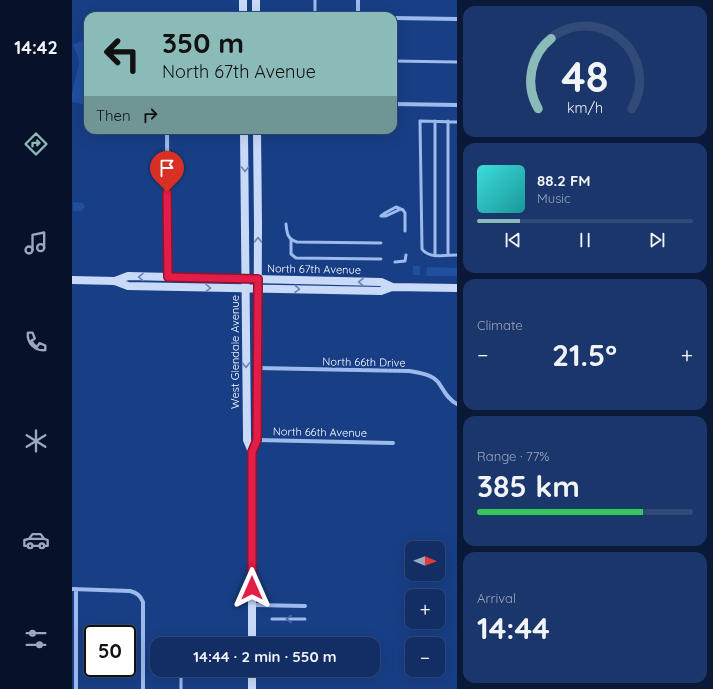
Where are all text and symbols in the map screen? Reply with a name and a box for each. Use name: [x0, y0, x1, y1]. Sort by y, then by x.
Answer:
text: 350 m: [162, 25, 244, 60]
icon: left: [96, 28, 148, 80]
text: 14:42: [14, 36, 58, 59]
text: 48: [561, 50, 609, 102]
text: North 67th Avenue: [162, 60, 316, 83]
text: km/h: [567, 99, 603, 117]
icon: right: [139, 104, 161, 126]
text: Then: [96, 106, 131, 125]
icon: directions: [22, 130, 50, 158]
pin: [150, 151, 184, 192]
icon: arrive: [156, 157, 178, 179]
one-way arrow: [240, 166, 249, 172]
text: 88.2 FM: [537, 171, 591, 190]
text: Music: [537, 190, 571, 206]
icon: music: [22, 229, 50, 257]
icon: previous: [502, 229, 524, 251]
icon: pause: [574, 229, 596, 251]
icon: next: [646, 229, 668, 251]
one-way arrow: [254, 237, 262, 243]
street label: North 67th Avenue: [267, 261, 361, 277]
one-way arrow: [138, 272, 144, 281]
one-way arrow: [358, 277, 364, 286]
one-way arrow: [205, 284, 211, 292]
one-way arrow: [294, 285, 300, 293]
street label: West Glendale Avenue: [228, 295, 242, 409]
text: Climate: [477, 317, 523, 333]
icon: phone: [22, 328, 50, 356]
text: 21.5°: [552, 336, 617, 374]
text: −: [477, 341, 488, 369]
text: +: [681, 341, 693, 369]
street label: North 66th Drive: [322, 354, 406, 370]
one-way arrow: [242, 362, 250, 368]
street label: North 66th Avenue: [273, 424, 367, 440]
icon: climate: [22, 427, 50, 455]
text: Range · 77%: [477, 448, 549, 464]
text: 385 km: [477, 467, 580, 505]
icon: car: [22, 526, 50, 554]
north arrow: [405, 541, 445, 581]
map controls: [405, 541, 445, 677]
position arrow: [231, 567, 273, 609]
button: +: [405, 589, 445, 629]
text: Arrival: [477, 590, 516, 606]
text: 14:44: [477, 609, 550, 647]
one-way arrow: [286, 615, 292, 623]
icon: filters: [22, 625, 50, 653]
speed limit sign: 50: [84, 625, 136, 677]
button: −: [405, 637, 445, 677]
text: 14:44 · 2 min · 550 m: [193, 647, 337, 666]

